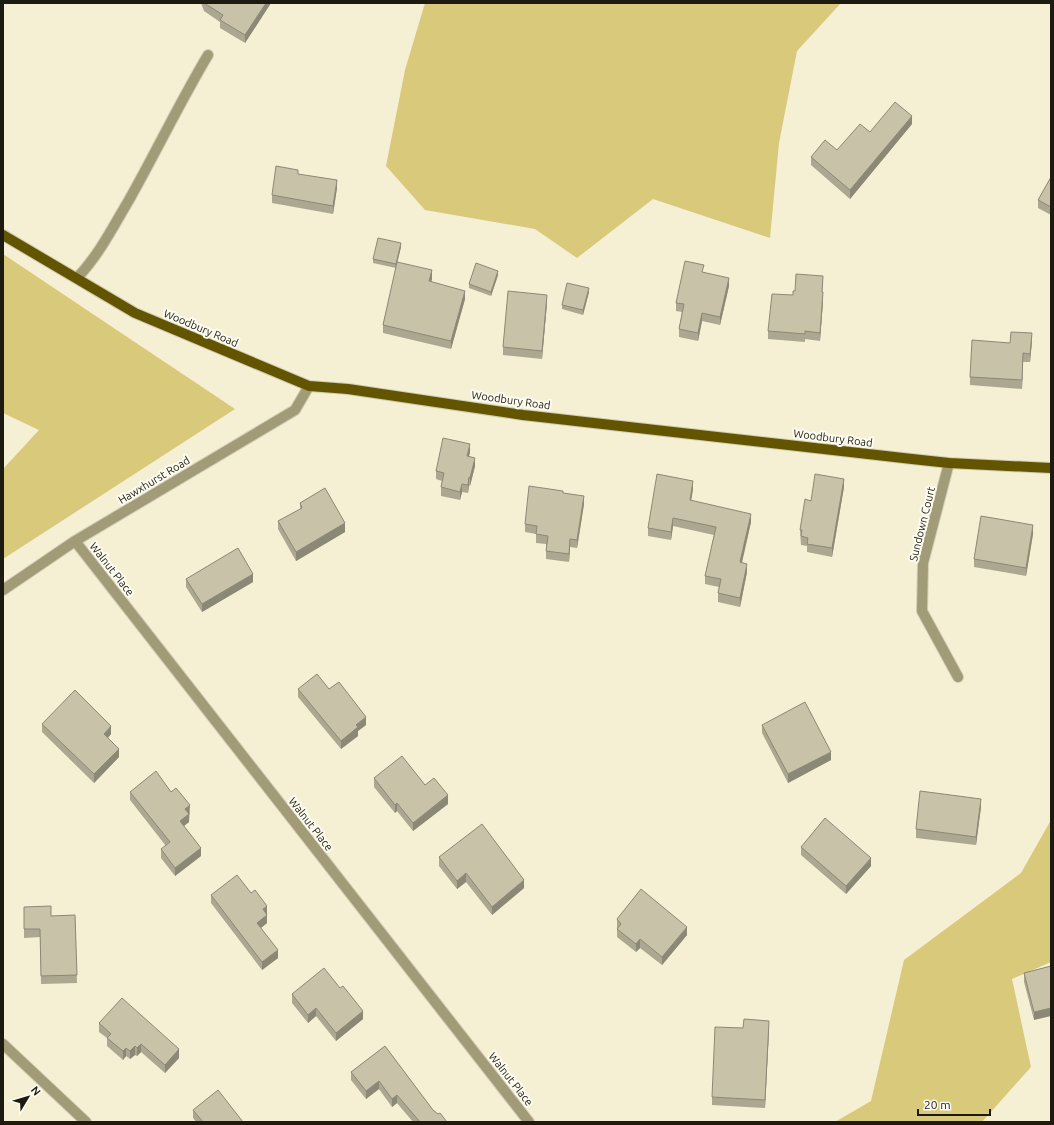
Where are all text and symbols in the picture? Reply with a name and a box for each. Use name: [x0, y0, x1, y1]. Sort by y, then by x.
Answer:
street label: Woodbury Road: [162, 307, 240, 349]
street label: Woodbury Road: [471, 389, 551, 411]
street label: Woodbury Road: [793, 427, 873, 449]
street label: Hawxhurst Road: [116, 454, 192, 506]
street label: Sundown Court: [907, 485, 937, 563]
street label: Walnut Place: [88, 540, 136, 598]
street label: Walnut Place: [287, 795, 335, 853]
street label: Walnut Place: [487, 1050, 535, 1108]
north arrow: [8, 1077, 48, 1117]
text: N: [29, 1084, 43, 1098]
scale bar: [918, 1091, 990, 1117]
text: 20 m: [924, 1098, 951, 1111]

